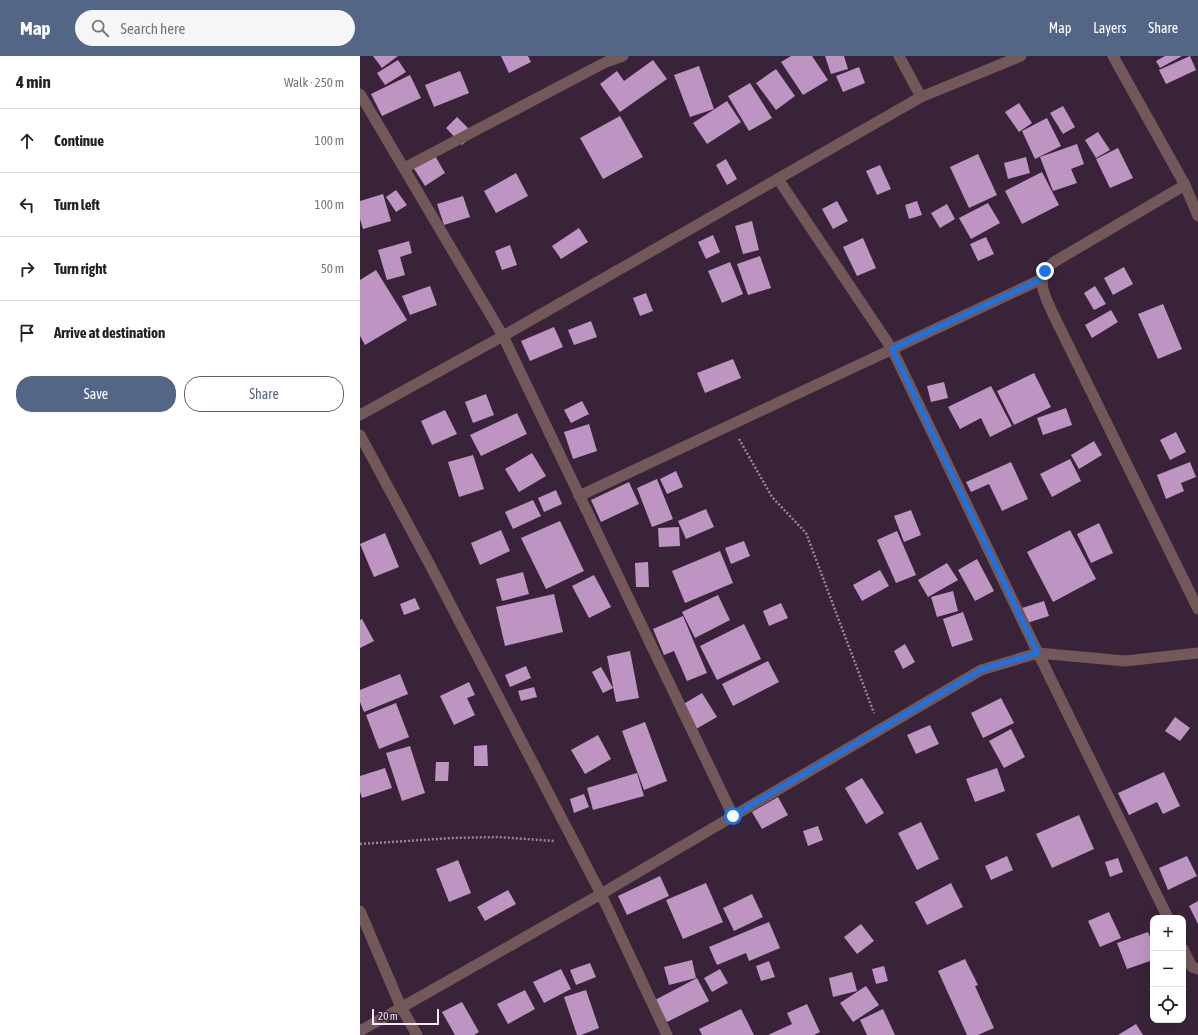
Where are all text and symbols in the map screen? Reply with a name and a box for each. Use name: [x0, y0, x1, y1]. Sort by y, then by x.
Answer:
search box: [75, 10, 355, 46]
text: Map: [20, 17, 51, 39]
icon: search: [89, 17, 111, 39]
text: Search here: [121, 20, 185, 37]
text: Map: [1049, 20, 1071, 36]
text: Layers: [1093, 20, 1126, 36]
text: Share: [1148, 20, 1178, 36]
text: 4 min: [16, 72, 51, 92]
text: Walk · 250 m: [284, 75, 344, 90]
icon: ahead: [16, 130, 38, 152]
text: Continue: [54, 132, 104, 149]
text: 100 m: [315, 133, 344, 148]
icon: left: [16, 194, 38, 216]
text: Turn left: [54, 196, 100, 213]
text: 100 m: [315, 197, 344, 212]
icon: right: [16, 258, 38, 280]
text: Turn right: [54, 260, 107, 277]
text: 50 m: [321, 261, 344, 276]
route end: [1036, 262, 1054, 280]
icon: arrive: [16, 322, 38, 344]
text: Arrive at destination: [54, 324, 165, 341]
button: Save: [16, 376, 176, 412]
button: Share: [184, 376, 344, 412]
route start: [724, 807, 742, 825]
map controls: [1150, 915, 1186, 1023]
button: +: [1150, 915, 1186, 951]
button: −: [1150, 951, 1186, 987]
button: locate: [1150, 987, 1186, 1023]
scale bar: [372, 1007, 439, 1026]
text: 20 m: [378, 1010, 398, 1022]

